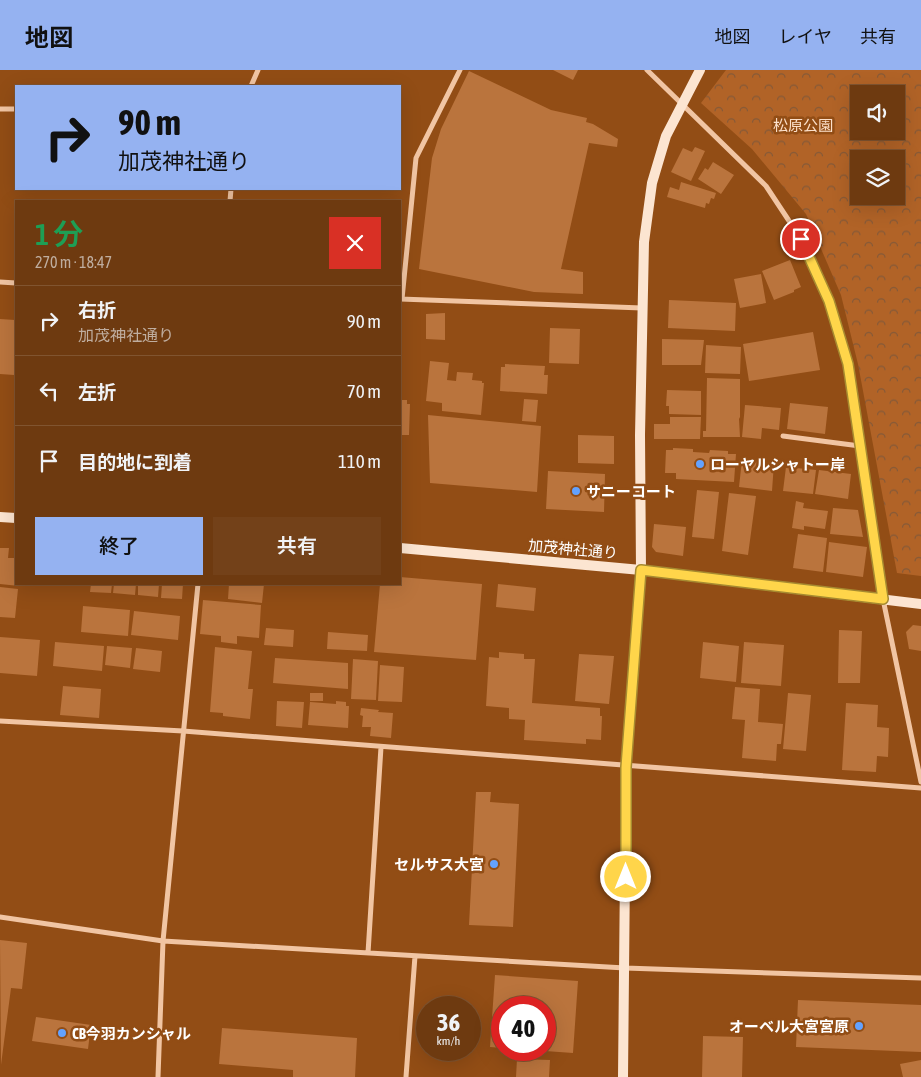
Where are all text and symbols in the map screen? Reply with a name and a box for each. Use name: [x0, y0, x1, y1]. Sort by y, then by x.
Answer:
text: 地図: [25, 24, 73, 51]
text: 地図: [715, 26, 751, 47]
text: レイヤ: [779, 26, 832, 47]
text: 共有: [860, 26, 896, 47]
map controls: [850, 85, 905, 205]
button: sound: [850, 85, 905, 140]
text: 90 m: [118, 102, 181, 142]
icon: right: [35, 105, 100, 170]
park label: 松原公園: [773, 117, 833, 134]
text: 加茂神社通り: [118, 148, 250, 174]
button: layers: [850, 150, 905, 205]
text: 1 分: [35, 217, 83, 251]
button: close: [329, 217, 381, 269]
pin: [780, 218, 822, 260]
icon: arrive: [787, 225, 815, 253]
text: 270 m · 18:47: [35, 253, 112, 271]
text: 右折: [78, 299, 116, 321]
icon: right: [35, 307, 63, 335]
text: 90 m: [347, 310, 381, 332]
text: 加茂神社通り: [78, 326, 174, 344]
icon: left: [35, 377, 63, 405]
text: 70 m: [347, 380, 381, 402]
text: 左折: [78, 381, 116, 403]
icon: arrive: [35, 447, 63, 475]
text: 110 m: [338, 450, 381, 472]
text: 目的地に到着: [78, 451, 192, 473]
place label: ローヤルシャトー岸: [710, 456, 845, 473]
marker: ローヤルシャトー岸: [694, 458, 706, 470]
place label: サニーコート: [586, 483, 676, 500]
marker: サニーコート: [570, 485, 582, 497]
button: 終了: [35, 517, 203, 575]
button: 共有: [213, 517, 381, 575]
street label: 加茂神社通り: [527, 537, 619, 561]
position arrow: [599, 850, 651, 902]
place label: セルサス大宮: [394, 856, 484, 873]
marker: セルサス大宮: [488, 858, 500, 870]
speed limit sign: 40: [491, 996, 556, 1061]
text: 36: [437, 1008, 460, 1036]
place label: オーベル大宮宮原: [729, 1018, 849, 1035]
marker: オーベル大宮宮原: [853, 1020, 865, 1032]
place label: CB今羽カンシャル: [72, 1025, 191, 1042]
marker: CB今羽カンシャル: [56, 1027, 68, 1039]
text: km/h: [437, 1034, 460, 1048]

